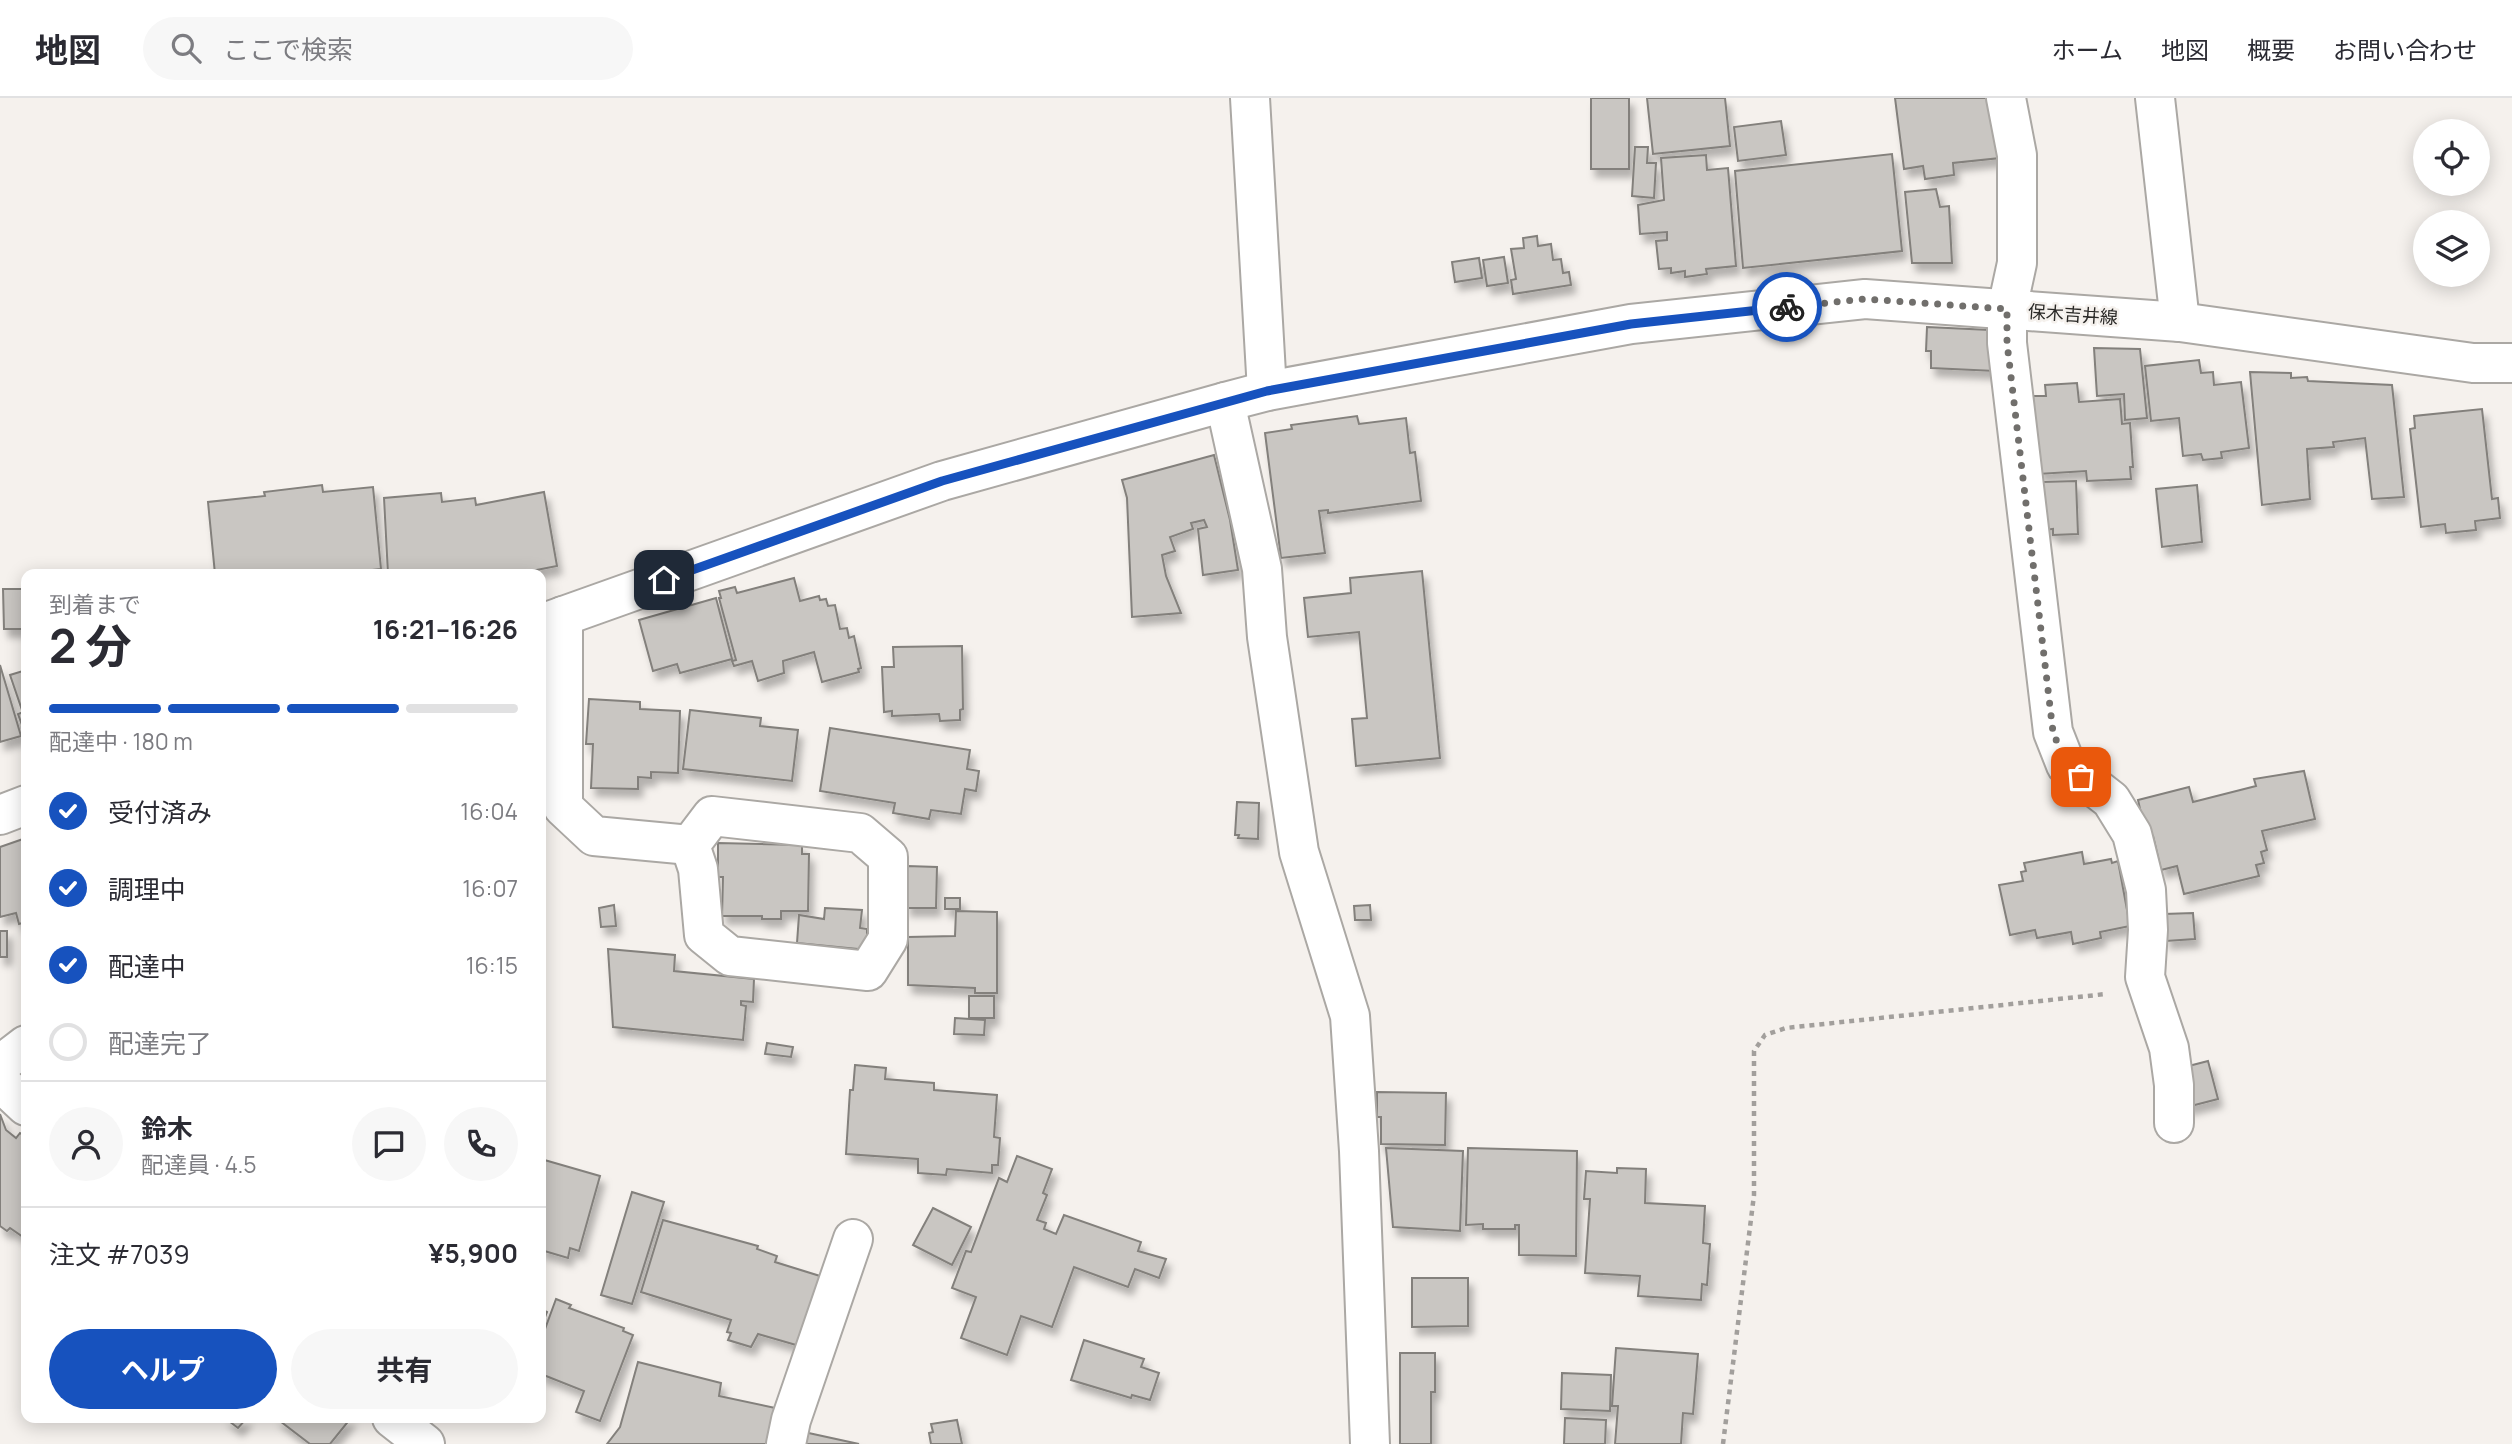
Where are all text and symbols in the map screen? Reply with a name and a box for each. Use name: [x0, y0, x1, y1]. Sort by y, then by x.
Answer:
search box: [143, 17, 633, 80]
text: 地図: [35, 27, 101, 72]
icon: search: [167, 29, 205, 67]
text: ここで検索: [223, 31, 353, 67]
text: ホーム: [2052, 33, 2123, 66]
text: 地図: [2161, 33, 2209, 66]
text: 概要: [2247, 33, 2295, 66]
text: お問い合わせ: [2333, 33, 2477, 66]
map controls: [2413, 119, 2490, 287]
button: locate: [2413, 119, 2490, 196]
button: layers: [2413, 210, 2490, 287]
courier: [1752, 272, 1822, 342]
icon: bike: [1768, 288, 1806, 326]
street label: 保木吉井線: [2027, 299, 2119, 329]
pin: [634, 550, 694, 610]
icon: home: [645, 561, 683, 599]
text: 到着まで: [49, 588, 141, 620]
text: 16:21–16:26: [373, 611, 518, 647]
text: 2 分: [49, 614, 132, 677]
text: 配達中 · 180 m: [49, 725, 193, 757]
pin: [2051, 747, 2111, 807]
icon: bag: [2062, 758, 2100, 796]
icon: check: [49, 792, 87, 830]
text: 受付済み: [108, 794, 212, 830]
text: 16:04: [460, 795, 518, 827]
icon: check: [49, 869, 87, 907]
text: 調理中: [108, 871, 186, 907]
text: 16:07: [462, 872, 518, 904]
icon: check: [49, 946, 87, 984]
text: 配達中: [108, 948, 186, 984]
text: 16:15: [466, 949, 518, 981]
text: 配達完了: [108, 1025, 212, 1061]
button: person: [49, 1107, 123, 1181]
button: chat: [352, 1107, 426, 1181]
button: phone: [444, 1107, 518, 1181]
text: 鈴木: [141, 1110, 193, 1146]
text: 配達員 · 4.5: [141, 1148, 257, 1180]
text: ¥5,900: [429, 1235, 518, 1271]
text: 注文 #7039: [49, 1236, 190, 1272]
button: ヘルプ: [49, 1329, 277, 1409]
button: 共有: [291, 1329, 518, 1409]

